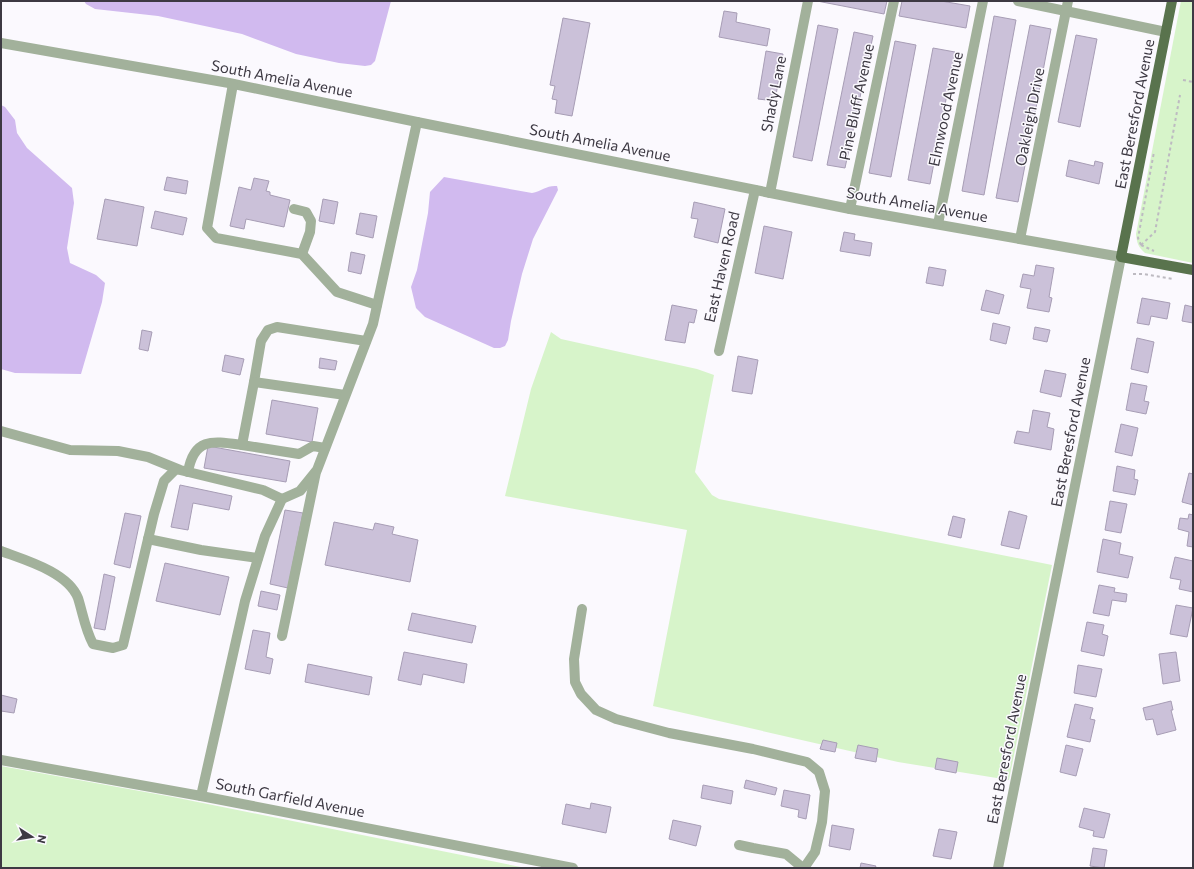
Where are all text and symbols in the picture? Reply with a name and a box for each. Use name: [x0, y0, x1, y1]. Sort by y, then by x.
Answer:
street label: East Beresford Avenue: [1111, 37, 1157, 190]
street label: Pine Bluff Avenue: [835, 42, 877, 162]
street label: Elmwood Avenue: [924, 50, 966, 168]
street label: Shady Lane: [757, 54, 789, 134]
street label: South Amelia Avenue: [210, 55, 354, 101]
street label: Oakleigh Drive: [1011, 66, 1047, 167]
street label: South Amelia Avenue: [528, 119, 672, 165]
street label: South Amelia Avenue: [845, 183, 989, 225]
street label: East Haven Road: [700, 210, 743, 324]
street label: East Beresford Avenue: [1047, 355, 1093, 508]
street label: East Beresford Avenue: [983, 672, 1029, 825]
street label: South Garfield Avenue: [214, 774, 366, 820]
north arrow: [12, 817, 52, 857]
text: N: [35, 834, 49, 845]

